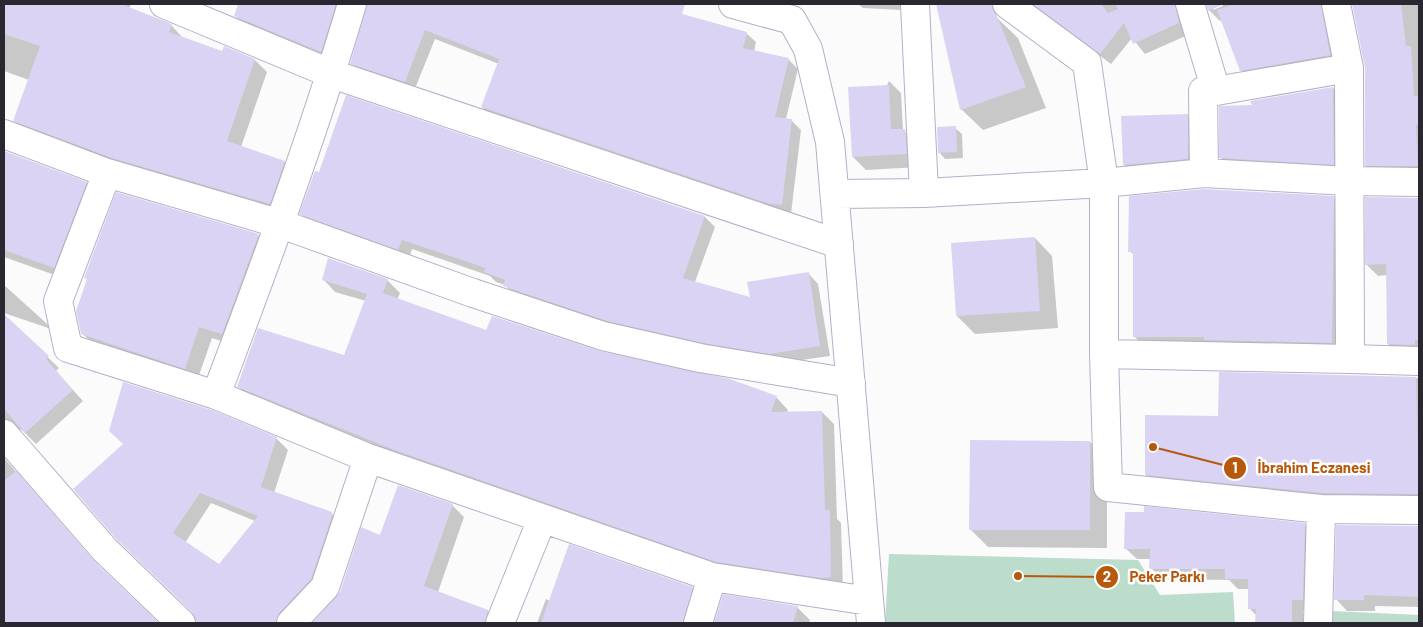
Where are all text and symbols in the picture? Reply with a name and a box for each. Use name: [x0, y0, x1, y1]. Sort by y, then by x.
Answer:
callout: İbrahim Eczanesi: [1223, 453, 1381, 483]
text: 1: [1232, 458, 1238, 476]
text: İbrahim Eczanesi: [1258, 458, 1371, 476]
callout: Peker Parkı: [1094, 562, 1214, 592]
text: 2: [1103, 567, 1111, 585]
text: Peker Parkı: [1129, 567, 1205, 585]

